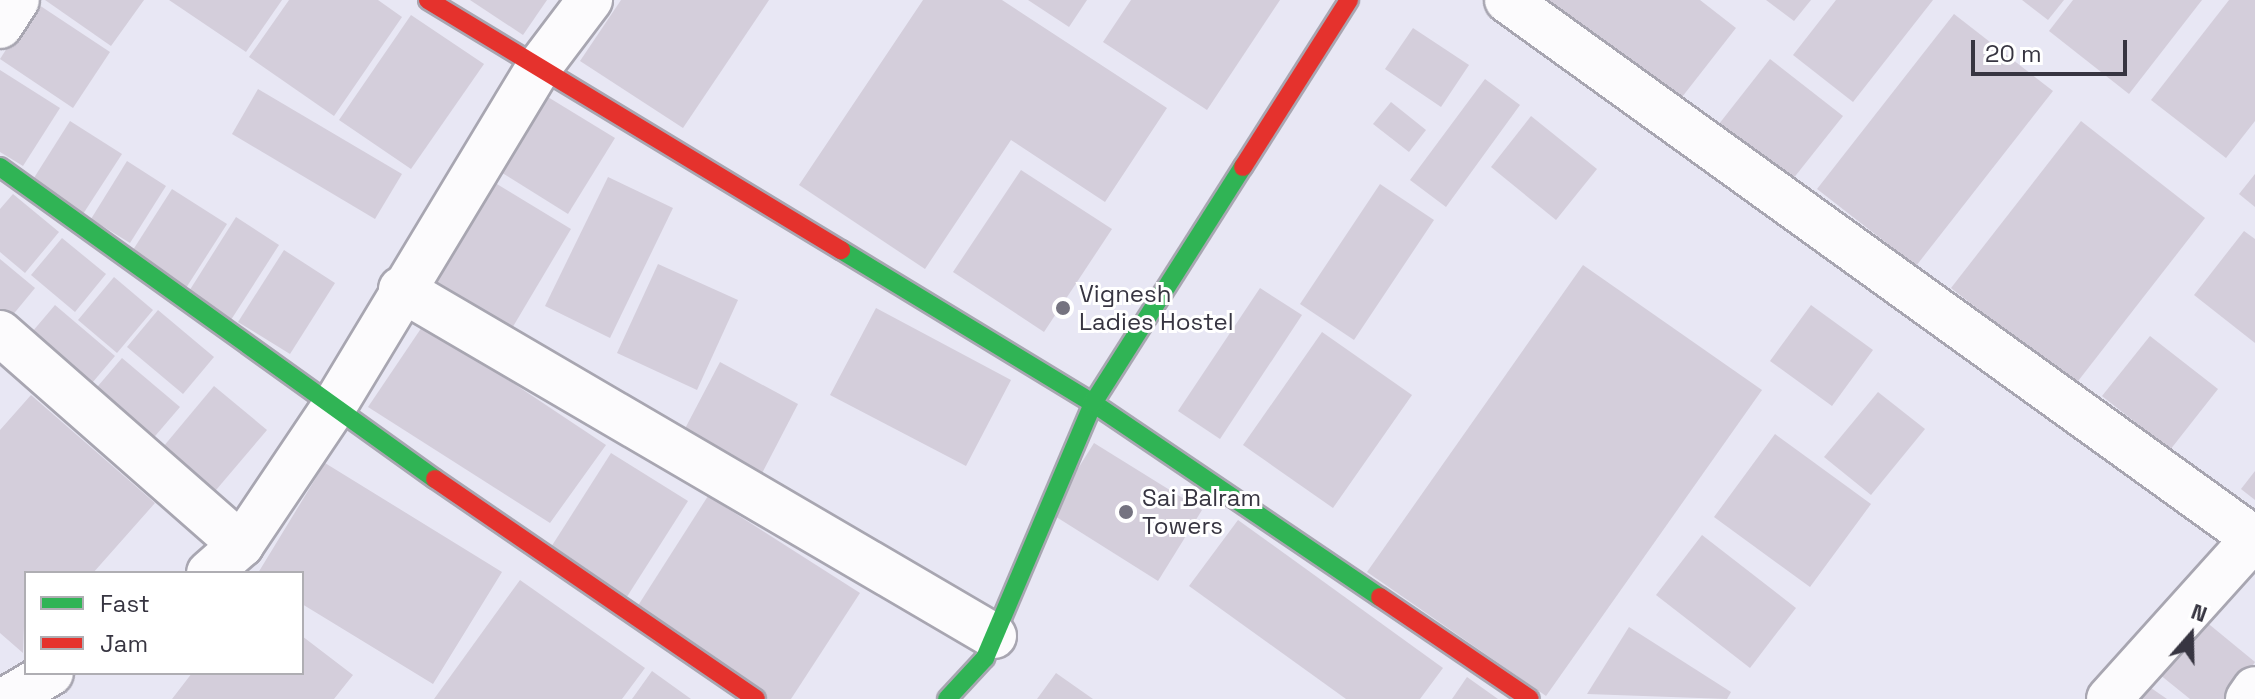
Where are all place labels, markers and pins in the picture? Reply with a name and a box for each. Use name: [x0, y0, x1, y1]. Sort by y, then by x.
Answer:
place label: Vignesh Ladies Hostel: [1079, 280, 1234, 336]
marker: Vignesh Ladies Hostel: [1054, 299, 1072, 317]
place label: Sai Balram Towers: [1142, 484, 1261, 540]
marker: Sai Balram Towers: [1117, 503, 1135, 521]

